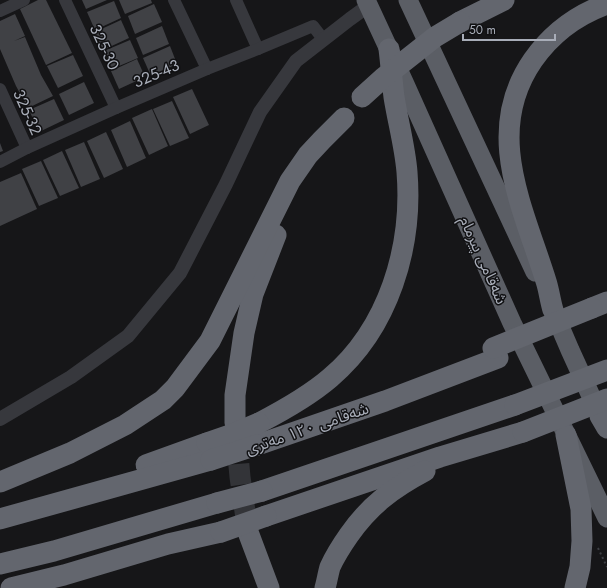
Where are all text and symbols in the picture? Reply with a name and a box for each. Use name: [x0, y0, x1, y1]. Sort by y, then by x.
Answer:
scale bar: [463, 16, 555, 42]
street label: 325-30: [84, 20, 125, 74]
text: 50 m: [469, 21, 496, 39]
street label: 325-43: [129, 53, 183, 93]
street label: 325-32: [7, 86, 48, 139]
street label: شەقامی پیرمام: [453, 212, 513, 308]
street label: شەقامی ١٢٠ مەتری: [243, 397, 372, 460]

